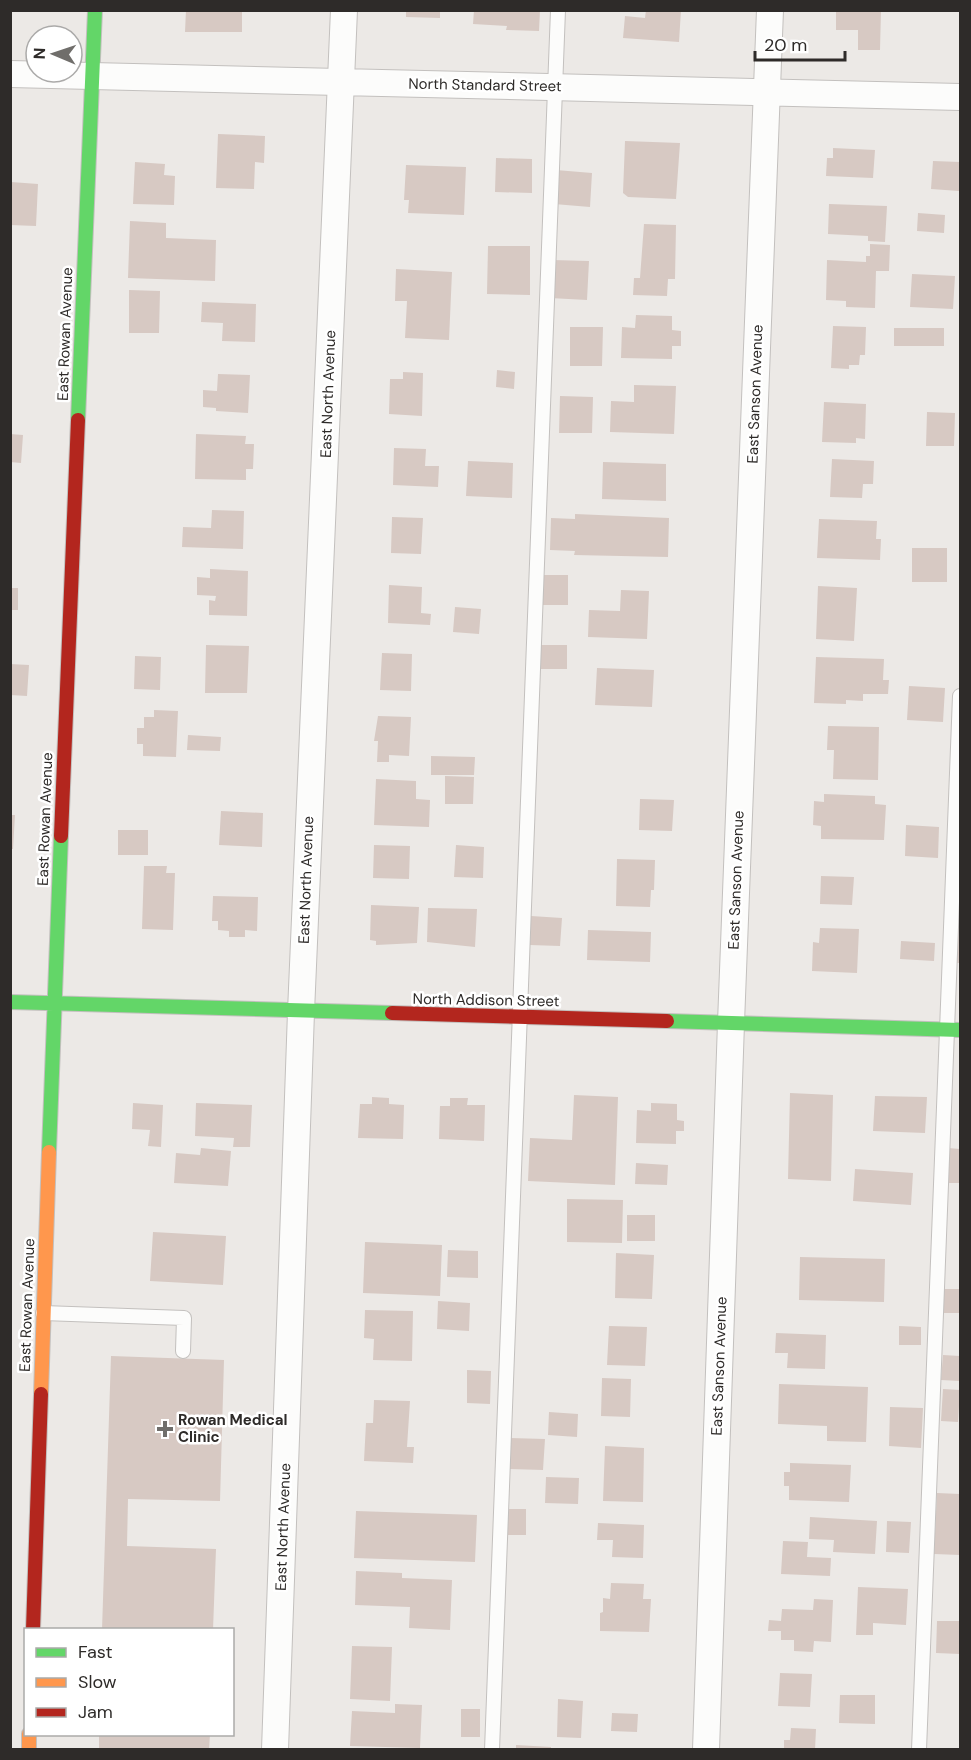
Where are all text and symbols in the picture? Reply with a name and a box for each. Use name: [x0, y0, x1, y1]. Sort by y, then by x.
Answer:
north arrow: [24, 24, 84, 84]
scale bar: [755, 24, 845, 62]
text: 20 m: [764, 33, 807, 57]
text: N: [29, 47, 50, 60]
street label: North Standard Street: [408, 74, 562, 96]
street label: East Rowan Avenue: [53, 267, 77, 401]
street label: East Sanson Avenue: [743, 324, 767, 464]
street label: East North Avenue: [316, 330, 340, 458]
street label: East Rowan Avenue: [33, 752, 57, 886]
street label: East Sanson Avenue: [724, 810, 748, 950]
street label: East North Avenue: [294, 816, 318, 944]
street label: North Addison Street: [412, 989, 560, 1011]
street label: East Rowan Avenue: [15, 1238, 39, 1372]
street label: East Sanson Avenue: [707, 1296, 731, 1436]
place label: Rowan Medical Clinic: [178, 1410, 288, 1447]
marker: Rowan Medical Clinic: [156, 1420, 174, 1438]
street label: East North Avenue: [271, 1463, 295, 1591]
legend: [24, 1628, 234, 1736]
text: Fast: [78, 1640, 113, 1664]
text: Slow: [78, 1670, 117, 1694]
text: Jam: [78, 1700, 113, 1724]

